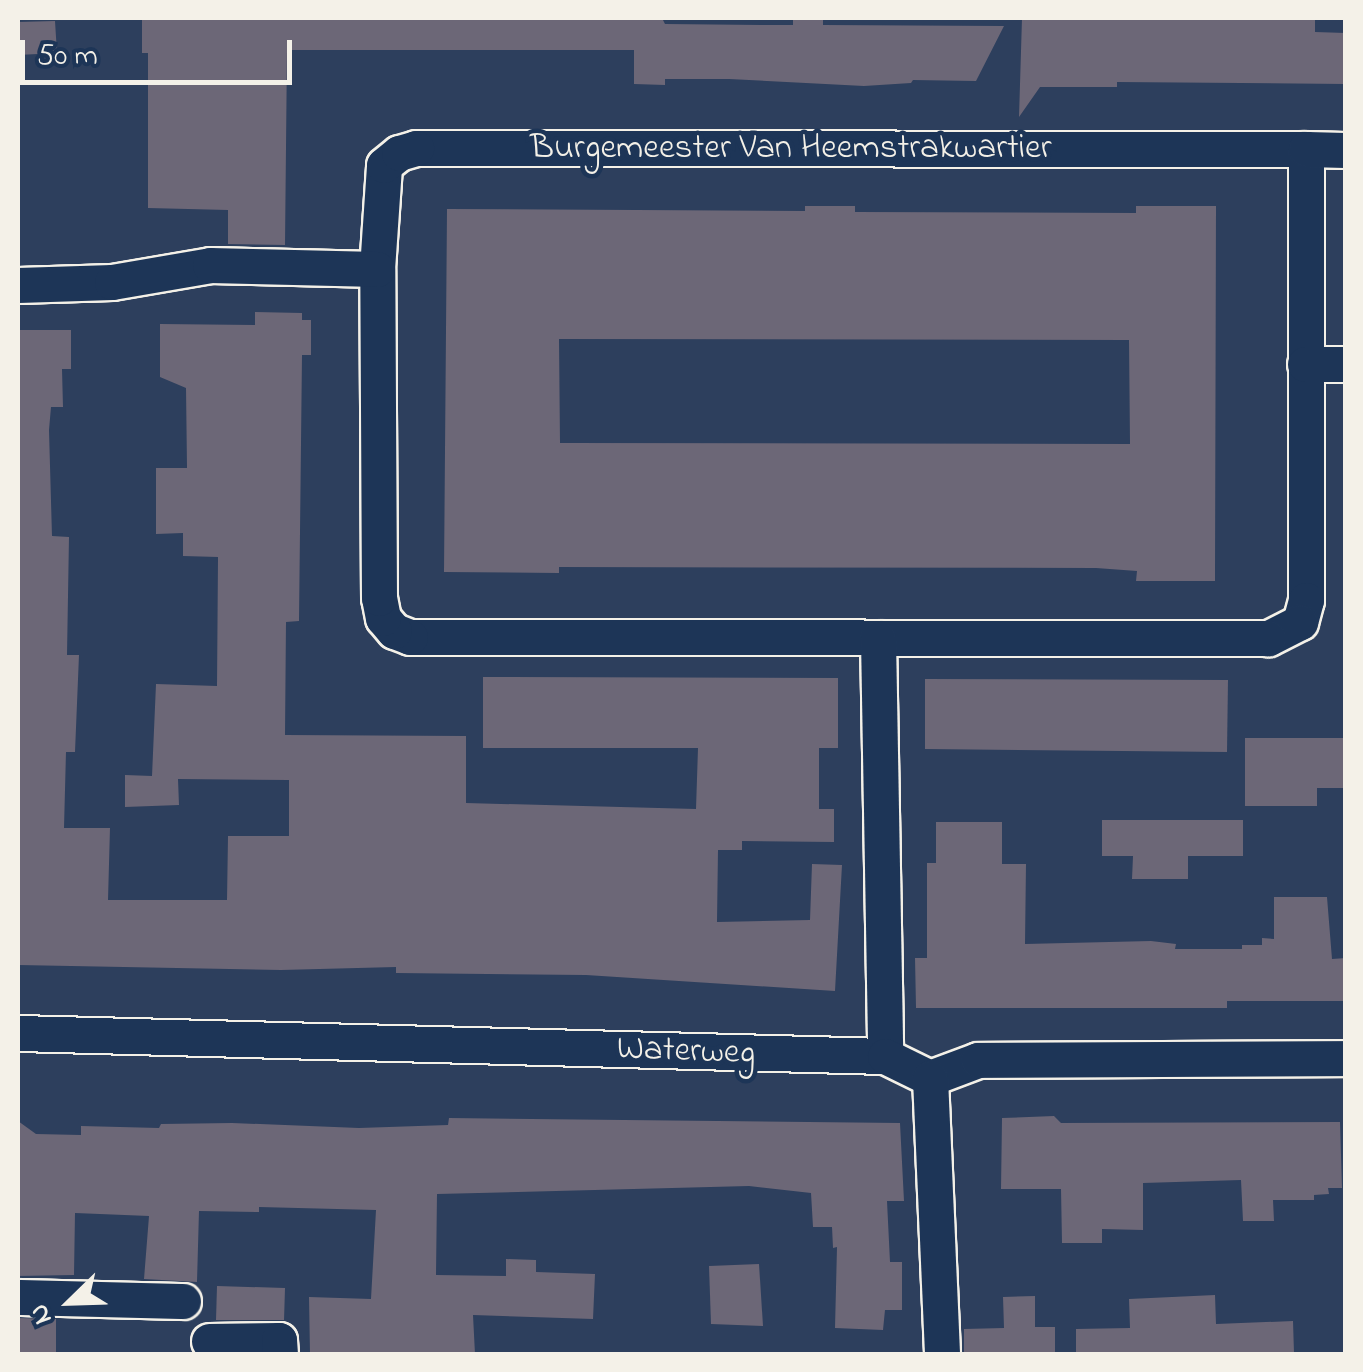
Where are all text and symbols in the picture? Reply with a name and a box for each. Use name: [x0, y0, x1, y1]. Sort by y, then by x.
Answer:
scale bar: [25, 20, 298, 82]
text: 50 m: [37, 35, 98, 79]
street label: Burgemeester Van Heemstrakwartier: [530, 128, 1052, 170]
street label: Waterweg: [616, 1029, 756, 1075]
north arrow: [20, 1252, 120, 1352]
text: N: [19, 1297, 64, 1331]

